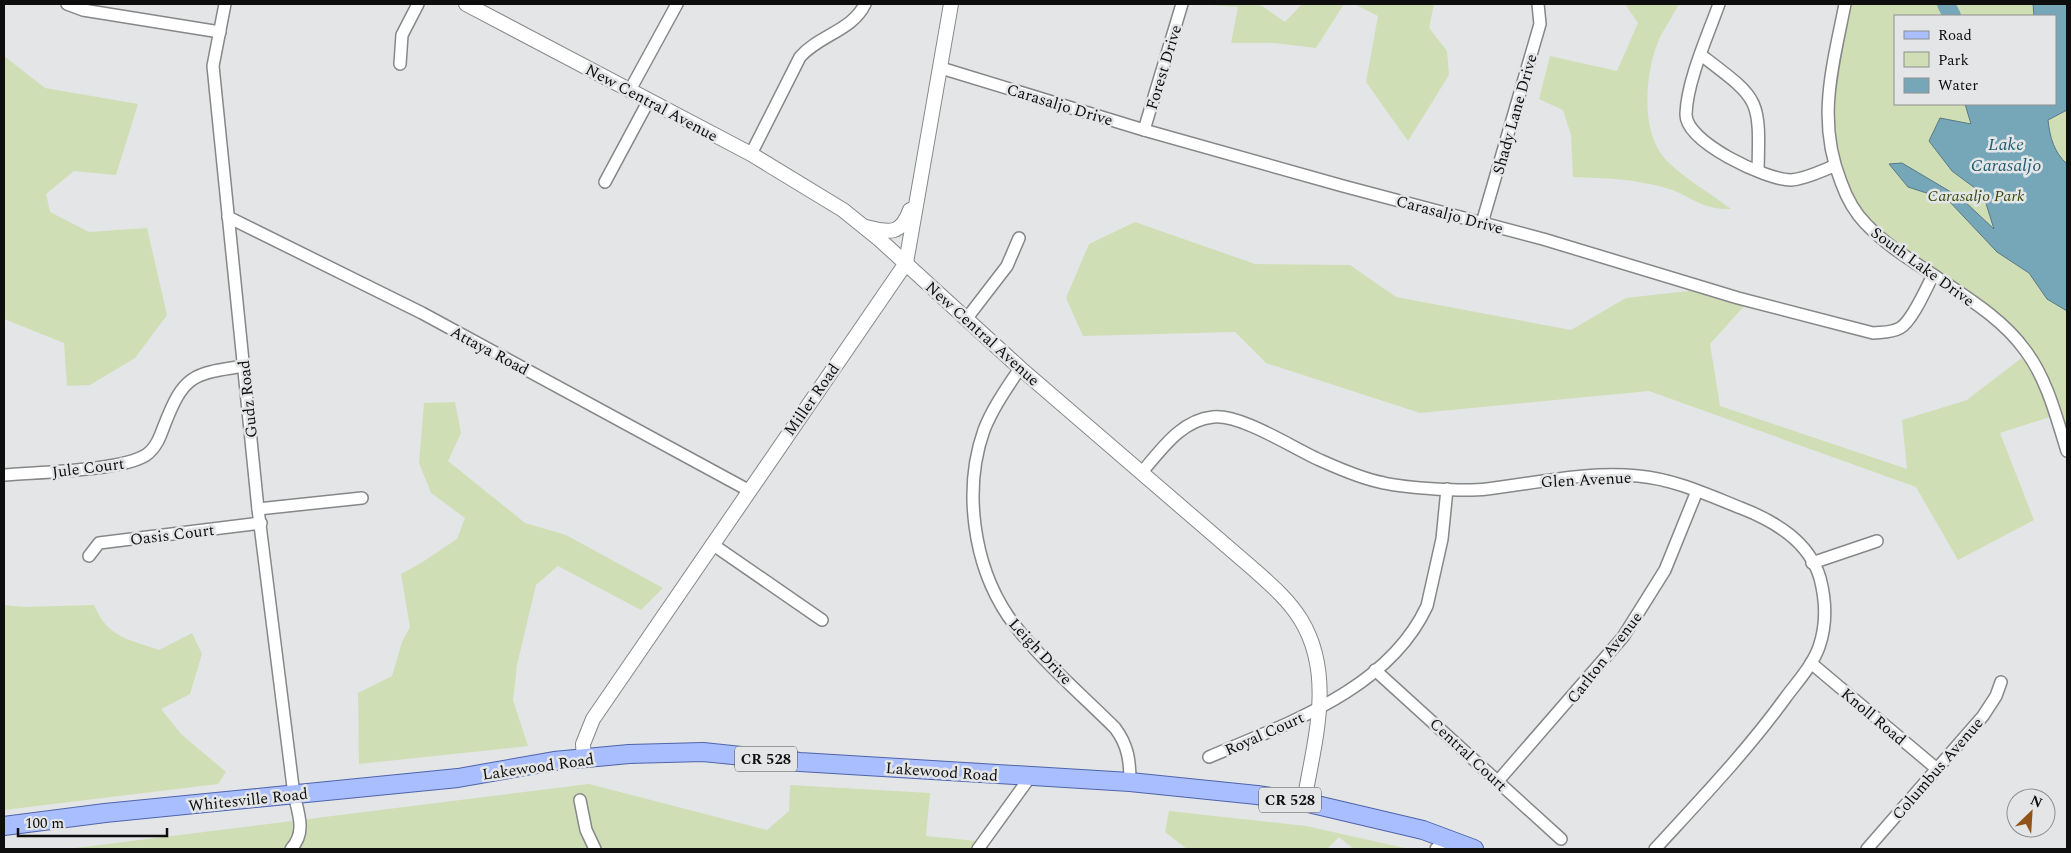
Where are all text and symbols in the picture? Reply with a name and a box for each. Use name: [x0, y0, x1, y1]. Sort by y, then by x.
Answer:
legend: [1894, 15, 2056, 105]
street label: Forest Drive: [1140, 22, 1188, 113]
text: Road: [1938, 24, 1972, 47]
text: Park: [1938, 49, 1969, 72]
street label: Shady Lane Drive: [1486, 51, 1544, 177]
street label: New Central Avenue: [581, 58, 722, 148]
text: Water: [1938, 74, 1978, 97]
street label: Carasaljo Drive: [1004, 77, 1116, 133]
water label: Lake Carasaljo: [1971, 131, 2041, 179]
park label: Carasaljo Park: [1928, 184, 2025, 208]
street label: Carasaljo Drive: [1394, 189, 1506, 241]
street label: South Lake Drive: [1866, 221, 1979, 313]
street label: New Central Avenue: [920, 276, 1045, 392]
street label: Attaya Road: [446, 320, 533, 382]
street label: Miller Road: [778, 358, 846, 441]
street label: Gudz Road: [232, 359, 264, 439]
street label: Jule Court: [51, 452, 126, 484]
street label: Glen Avenue: [1540, 466, 1632, 494]
street label: Oasis Court: [129, 518, 216, 552]
street label: Carlton Avenue: [1561, 607, 1648, 709]
street label: Leigh Drive: [1003, 613, 1078, 691]
street label: Knoll Road: [1835, 682, 1911, 751]
street label: Royal Court: [1221, 706, 1308, 762]
street label: Central Court: [1424, 712, 1513, 797]
street label: Columbus Avenue: [1886, 712, 1989, 825]
road number: CR 528: [735, 746, 797, 772]
street label: Lakewood Road: [481, 747, 596, 787]
street label: Lakewood Road: [885, 756, 999, 788]
street label: Whitesville Road: [187, 782, 309, 818]
road number: CR 528: [1259, 788, 1321, 812]
north arrow: [2006, 788, 2056, 838]
text: N: [2027, 790, 2046, 814]
scale bar: [18, 806, 166, 838]
text: 100 m: [25, 812, 64, 835]

